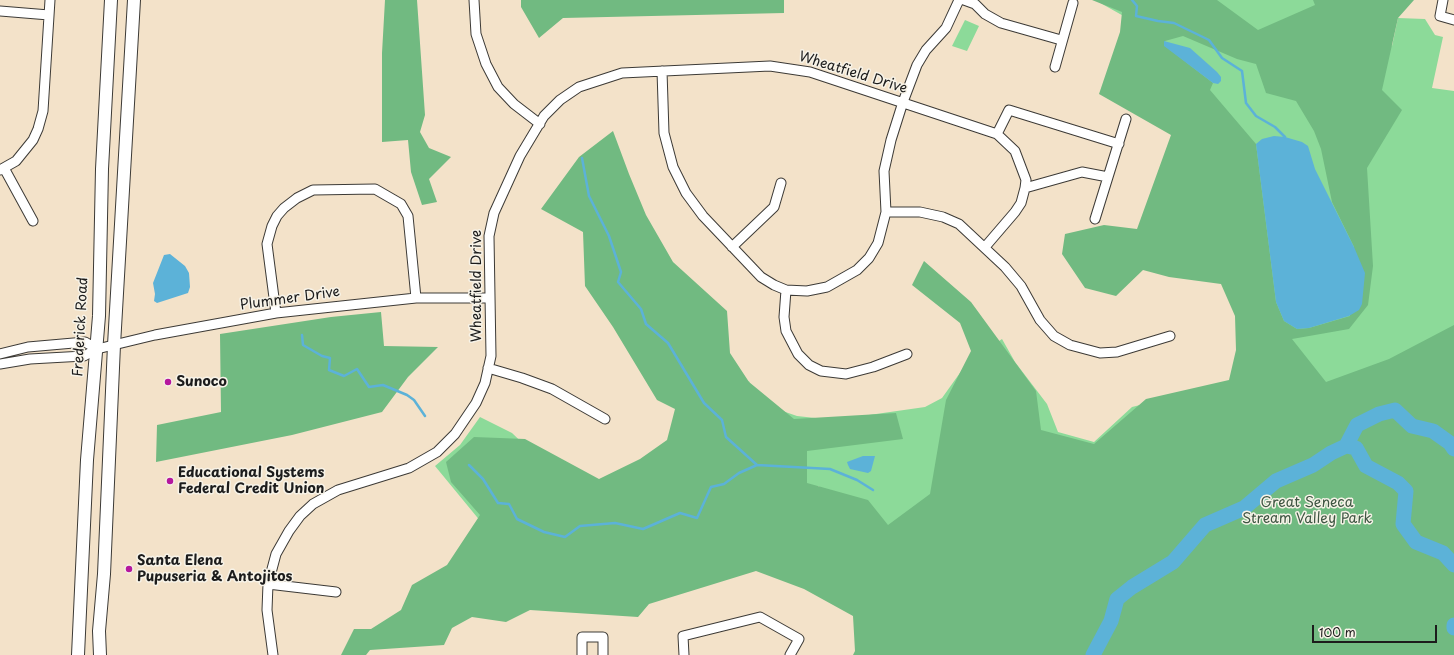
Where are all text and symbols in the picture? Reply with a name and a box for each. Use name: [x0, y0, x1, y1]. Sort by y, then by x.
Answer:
street label: Wheatfield Drive: [797, 49, 909, 97]
street label: Wheatfield Drive: [469, 230, 485, 342]
street label: Frederick Road: [70, 277, 92, 377]
street label: Plummer Drive: [239, 284, 341, 314]
place label: Sunoco: [176, 374, 227, 390]
marker: Sunoco: [163, 377, 173, 387]
place label: Educational Systems Federal Credit Union: [178, 465, 324, 498]
marker: Educational Systems Federal Credit Union: [165, 476, 175, 486]
park label: Great Seneca Stream Valley Park: [1242, 495, 1372, 528]
place label: Santa Elena Pupuseria & Antojitos: [137, 553, 292, 586]
marker: Santa Elena Pupuseria & Antojitos: [124, 564, 134, 574]
scale bar: [1314, 617, 1439, 643]
text: 100 m: [1319, 623, 1356, 641]

